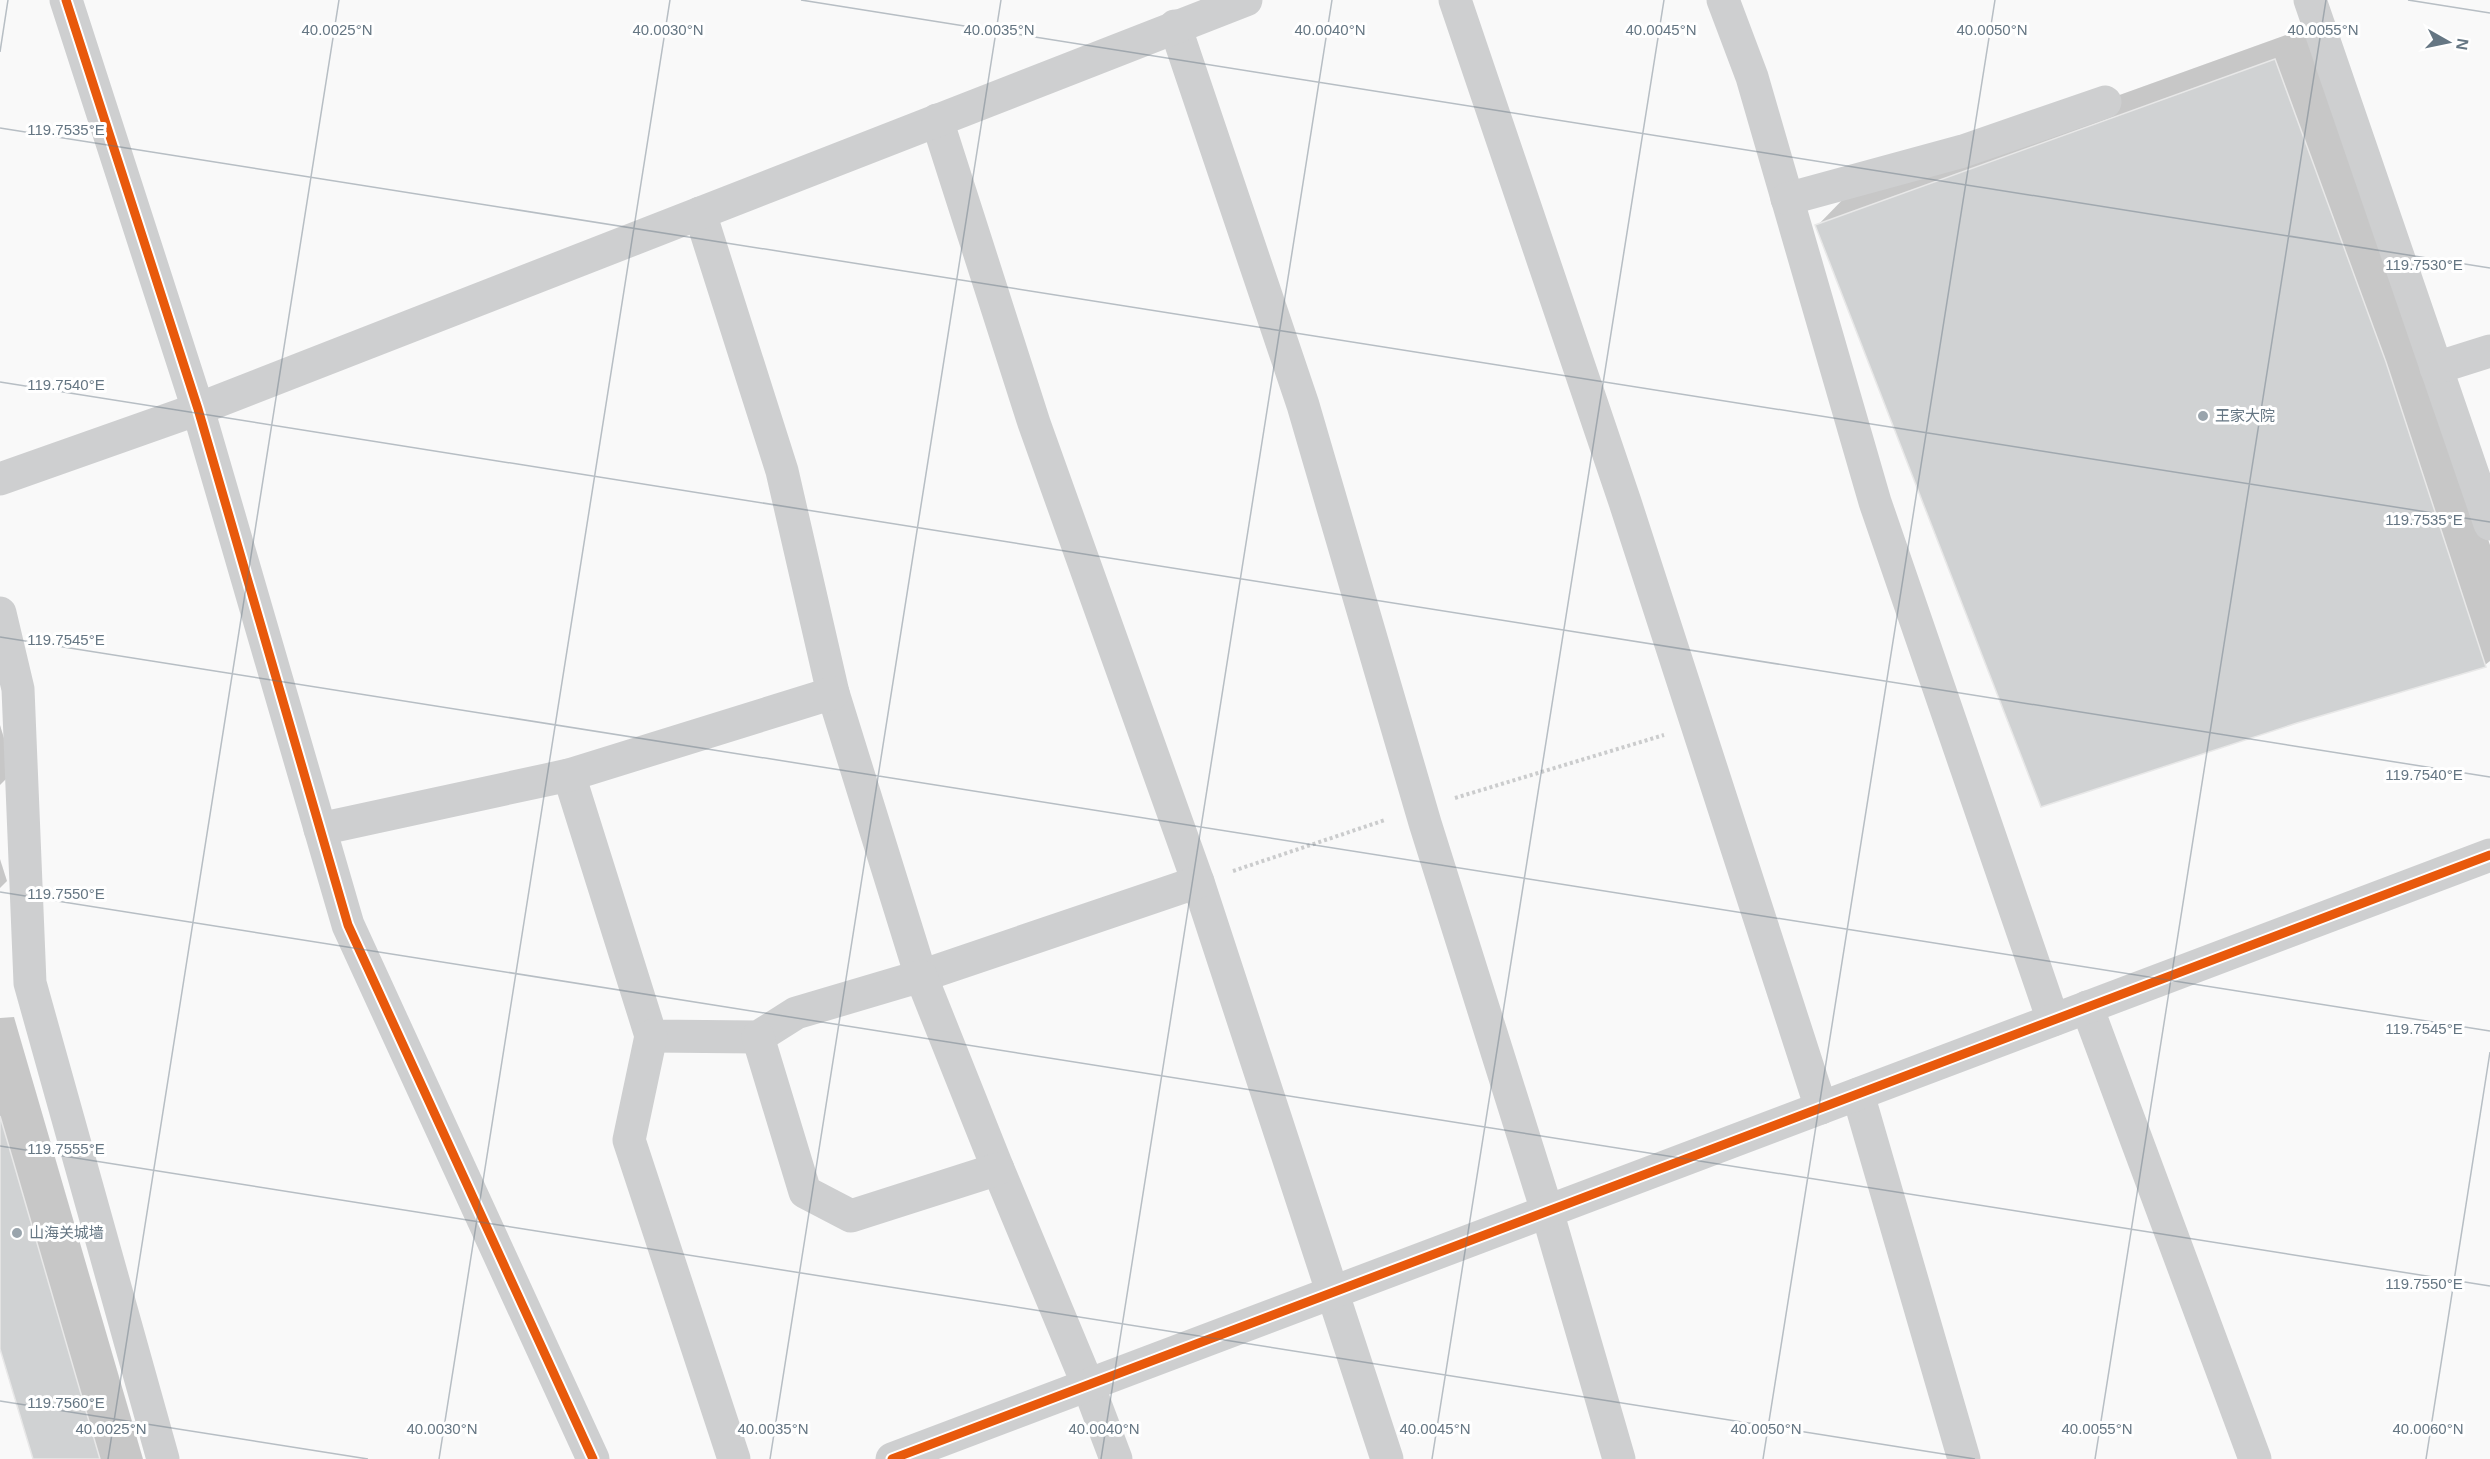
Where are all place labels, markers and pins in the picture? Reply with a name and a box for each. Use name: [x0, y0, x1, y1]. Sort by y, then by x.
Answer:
place label: 王家大院: [2215, 407, 2275, 424]
marker: 王家大院: [2196, 409, 2210, 423]
place label: 山海关城墙: [29, 1224, 104, 1241]
marker: 山海关城墙: [10, 1226, 24, 1240]

